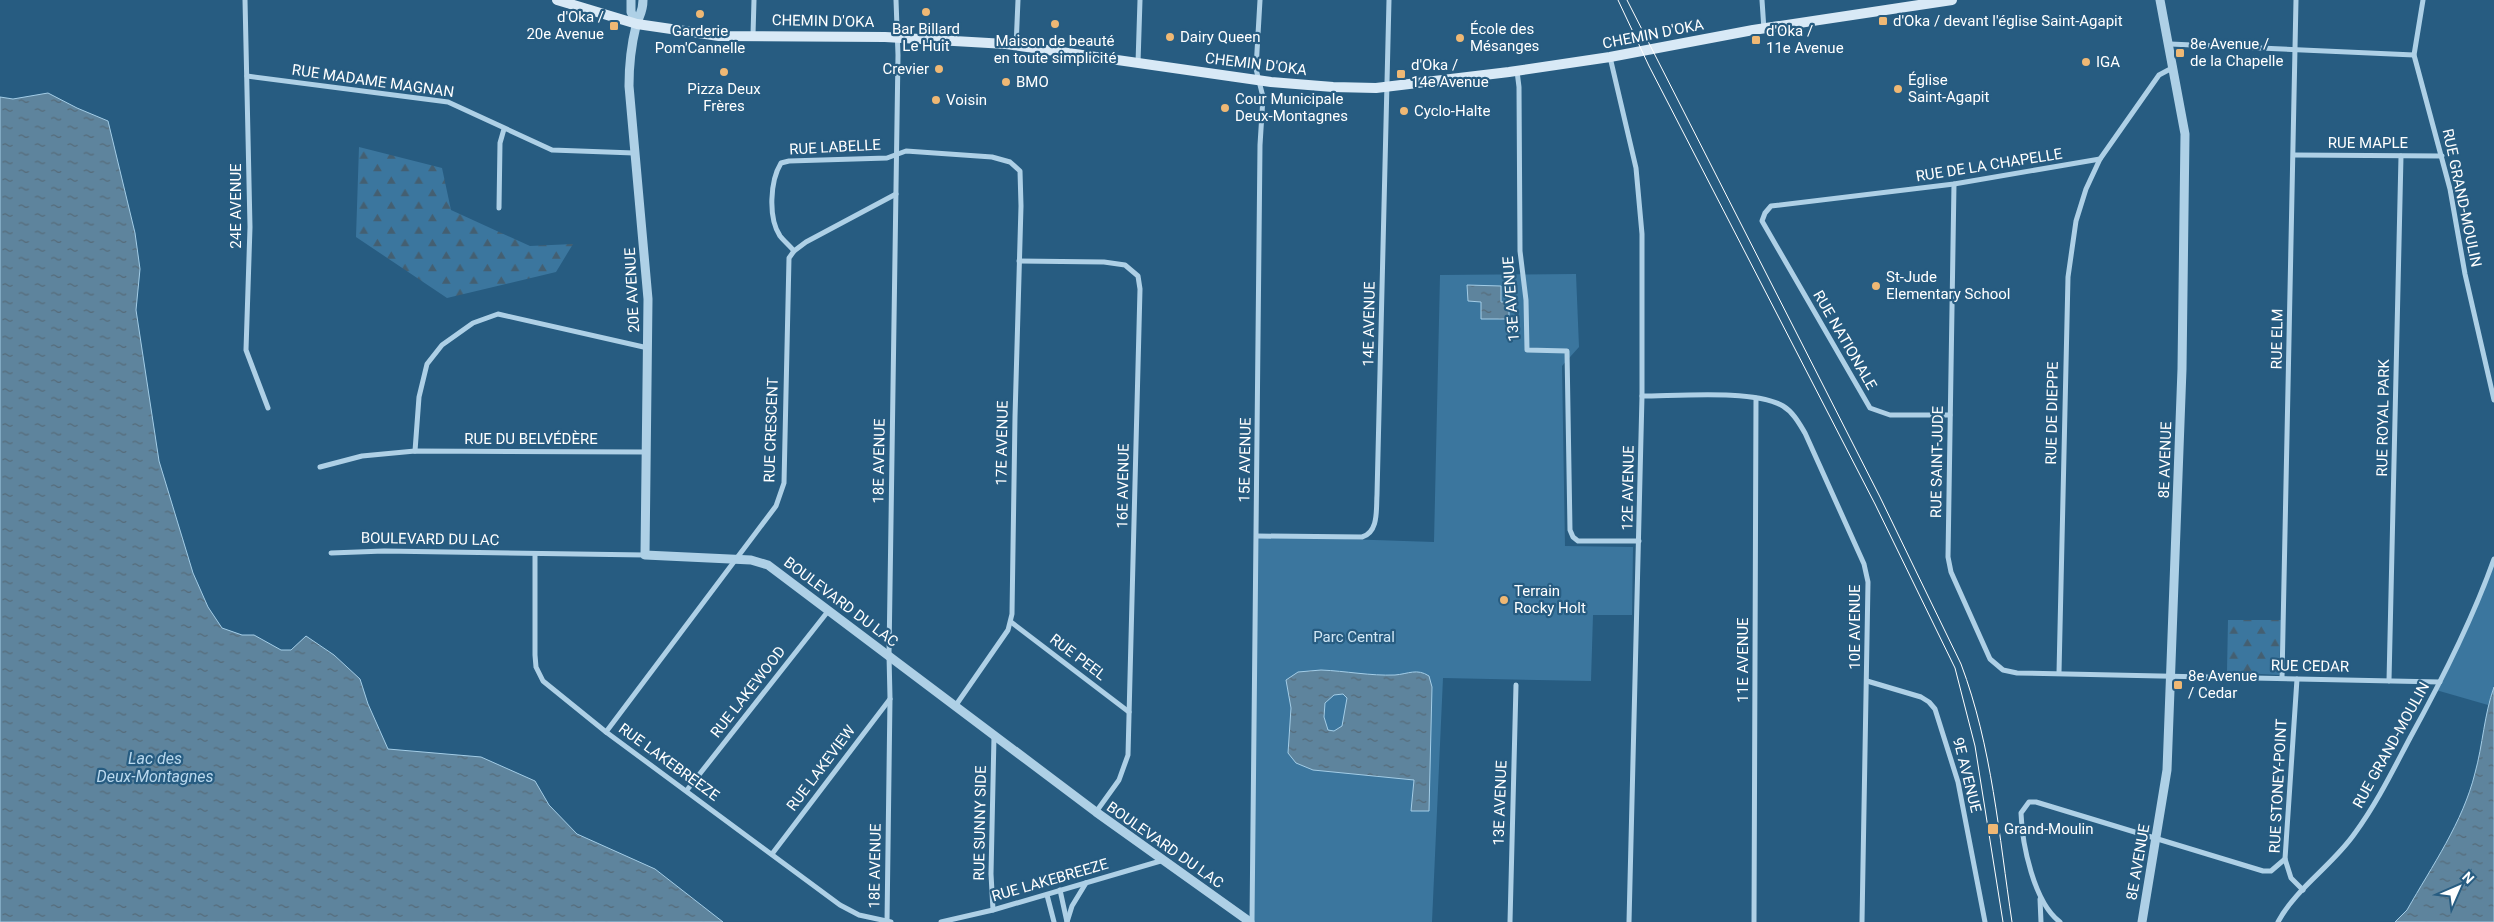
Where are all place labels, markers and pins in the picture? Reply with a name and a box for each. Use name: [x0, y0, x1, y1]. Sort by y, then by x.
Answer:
marker: Bar Billard Le Huit: [920, 6, 932, 18]
place label: d'Oka / 20e Avenue: [526, 8, 604, 43]
marker: Garderie Pom'Cannelle: [694, 8, 706, 20]
place label: d'Oka / devant l'église Saint-Agapit: [1893, 12, 2123, 30]
marker: d'Oka / devant l'église Saint-Agapit: [1877, 15, 1889, 27]
marker: Maison de beauté en toute simplicité: [1049, 18, 1061, 30]
marker: d'Oka / 20e Avenue: [608, 20, 620, 32]
place label: Bar Billard Le Huit: [892, 20, 960, 55]
place label: École des Mésanges: [1470, 20, 1539, 55]
place label: Garderie Pom'Cannelle: [655, 22, 745, 57]
place label: d'Oka / 11e Avenue: [1766, 22, 1844, 57]
place label: Dairy Queen: [1180, 28, 1260, 46]
marker: Dairy Queen: [1164, 31, 1176, 43]
place label: Maison de beauté en toute simplicité: [994, 32, 1116, 67]
marker: École des Mésanges: [1454, 32, 1466, 44]
marker: d'Oka / 11e Avenue: [1750, 34, 1762, 46]
place label: 8e Avenue / de la Chapelle: [2190, 35, 2284, 70]
marker: 8e Avenue / de la Chapelle: [2174, 47, 2186, 59]
place label: IGA: [2096, 53, 2120, 71]
place label: d'Oka / 14e Avenue: [1411, 56, 1489, 91]
marker: IGA: [2080, 56, 2092, 68]
place label: Crevier: [882, 60, 929, 78]
marker: Crevier: [933, 63, 945, 75]
marker: Pizza Deux Frères: [718, 66, 730, 78]
marker: d'Oka / 14e Avenue: [1395, 68, 1407, 80]
place label: Église Saint-Agapit: [1908, 71, 1989, 106]
place label: BMO: [1016, 73, 1049, 91]
marker: BMO: [1000, 76, 1012, 88]
place label: Pizza Deux Frères: [687, 80, 761, 115]
marker: Église Saint-Agapit: [1892, 83, 1904, 95]
place label: Cour Municipale Deux-Montagnes: [1235, 90, 1348, 125]
place label: Voisin: [946, 91, 987, 109]
marker: Voisin: [930, 94, 942, 106]
marker: Cour Municipale Deux-Montagnes: [1219, 102, 1231, 114]
place label: Cyclo-Halte: [1414, 102, 1490, 120]
marker: Cyclo-Halte: [1398, 105, 1410, 117]
place label: St-Jude Elementary School: [1886, 268, 2010, 303]
marker: St-Jude Elementary School: [1870, 280, 1882, 292]
place label: Terrain Rocky Holt: [1514, 582, 1586, 617]
marker: Terrain Rocky Holt: [1498, 594, 1510, 606]
place label: 8e Avenue / Cedar: [2188, 667, 2257, 702]
marker: 8e Avenue / Cedar: [2172, 679, 2184, 691]
place label: Grand-Moulin: [2004, 820, 2094, 838]
marker: Grand-Moulin: [1986, 822, 2000, 836]

